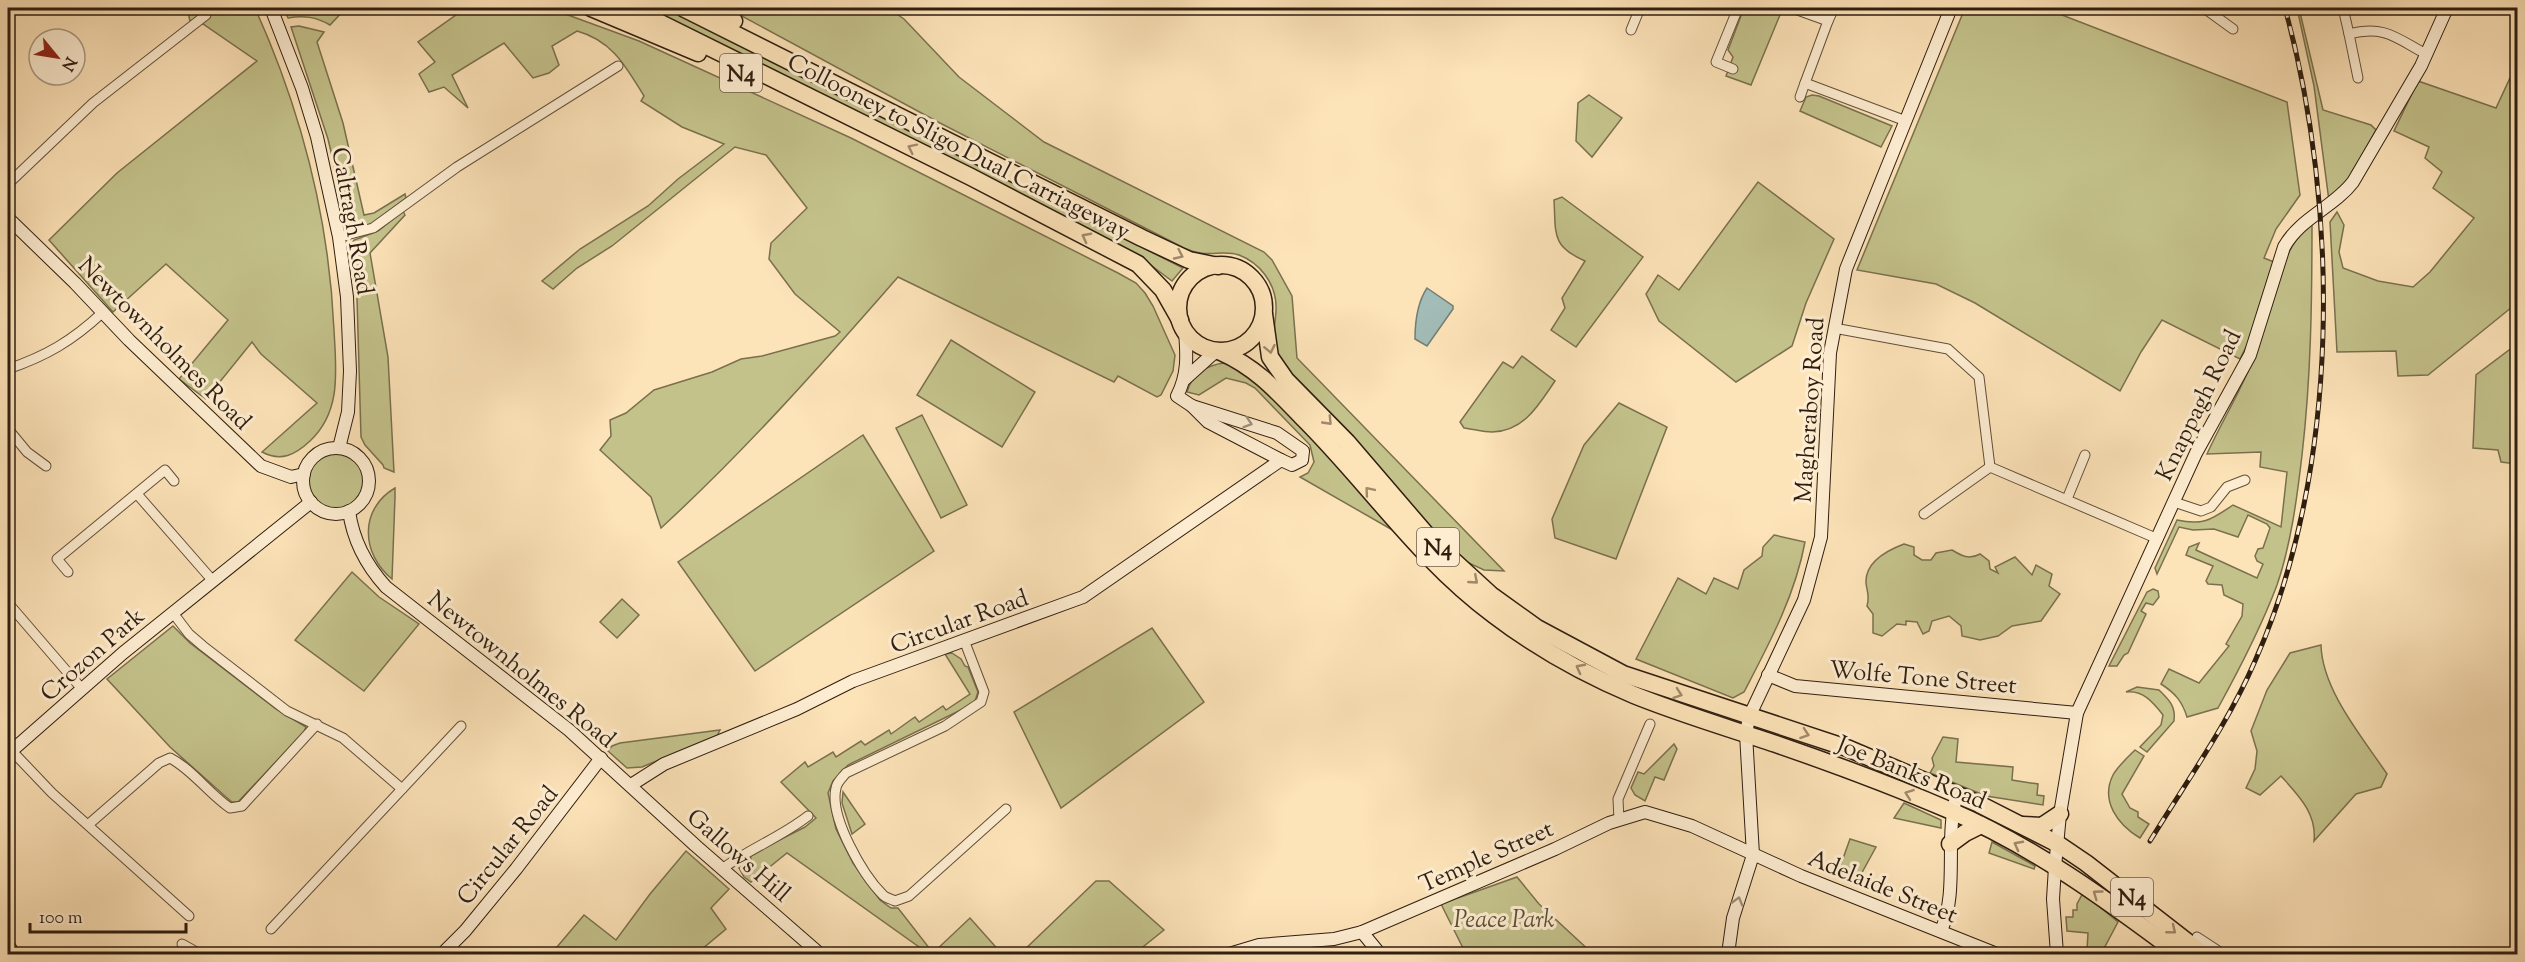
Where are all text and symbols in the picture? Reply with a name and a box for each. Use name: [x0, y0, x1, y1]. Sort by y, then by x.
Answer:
north arrow: [27, 27, 87, 87]
street label: Collooney to Sligo Dual Carriageway: [781, 46, 1136, 249]
text: N: [55, 52, 81, 75]
road number: N4: [720, 54, 762, 92]
one-way arrow: [908, 144, 919, 155]
street label: Caltragh Road: [321, 145, 381, 298]
one-way arrow: [1081, 233, 1092, 244]
one-way arrow: [1172, 248, 1183, 260]
street label: Newtownholmes Road: [69, 250, 258, 439]
street label: Magheraboy Road: [1788, 316, 1834, 504]
street label: Knappagh Road: [2148, 324, 2251, 487]
one-way arrow: [1263, 344, 1276, 354]
one-way arrow: [1321, 415, 1332, 425]
one-way arrow: [1242, 416, 1253, 428]
one-way arrow: [1365, 487, 1376, 498]
road number: N4: [1417, 528, 1459, 566]
one-way arrow: [1467, 573, 1478, 584]
street label: Circular Road: [886, 582, 1034, 664]
street label: Newtownholmes Road: [419, 584, 622, 757]
street label: Crozon Park: [34, 601, 153, 711]
street label: Wolfe Tone Street: [1828, 654, 2018, 704]
one-way arrow: [1576, 664, 1587, 675]
one-way arrow: [1672, 686, 1683, 699]
one-way arrow: [1799, 727, 1810, 740]
street label: Joe Banks Road: [1830, 728, 1991, 819]
street label: Circular Road: [450, 779, 568, 913]
one-way arrow: [1904, 789, 1915, 801]
street label: Gallows Hill: [678, 802, 797, 912]
street label: Temple Street: [1414, 813, 1559, 903]
one-way arrow: [2014, 841, 2025, 852]
street label: Adelaide Street: [1802, 842, 1962, 933]
road number: N4: [2111, 878, 2153, 916]
one-way arrow: [2093, 890, 2104, 901]
scale bar: [30, 896, 186, 934]
one-way arrow: [1731, 896, 1743, 907]
park label: Peace Park: [1454, 904, 1554, 938]
text: 100 m: [39, 906, 83, 932]
one-way arrow: [2165, 922, 2176, 933]

